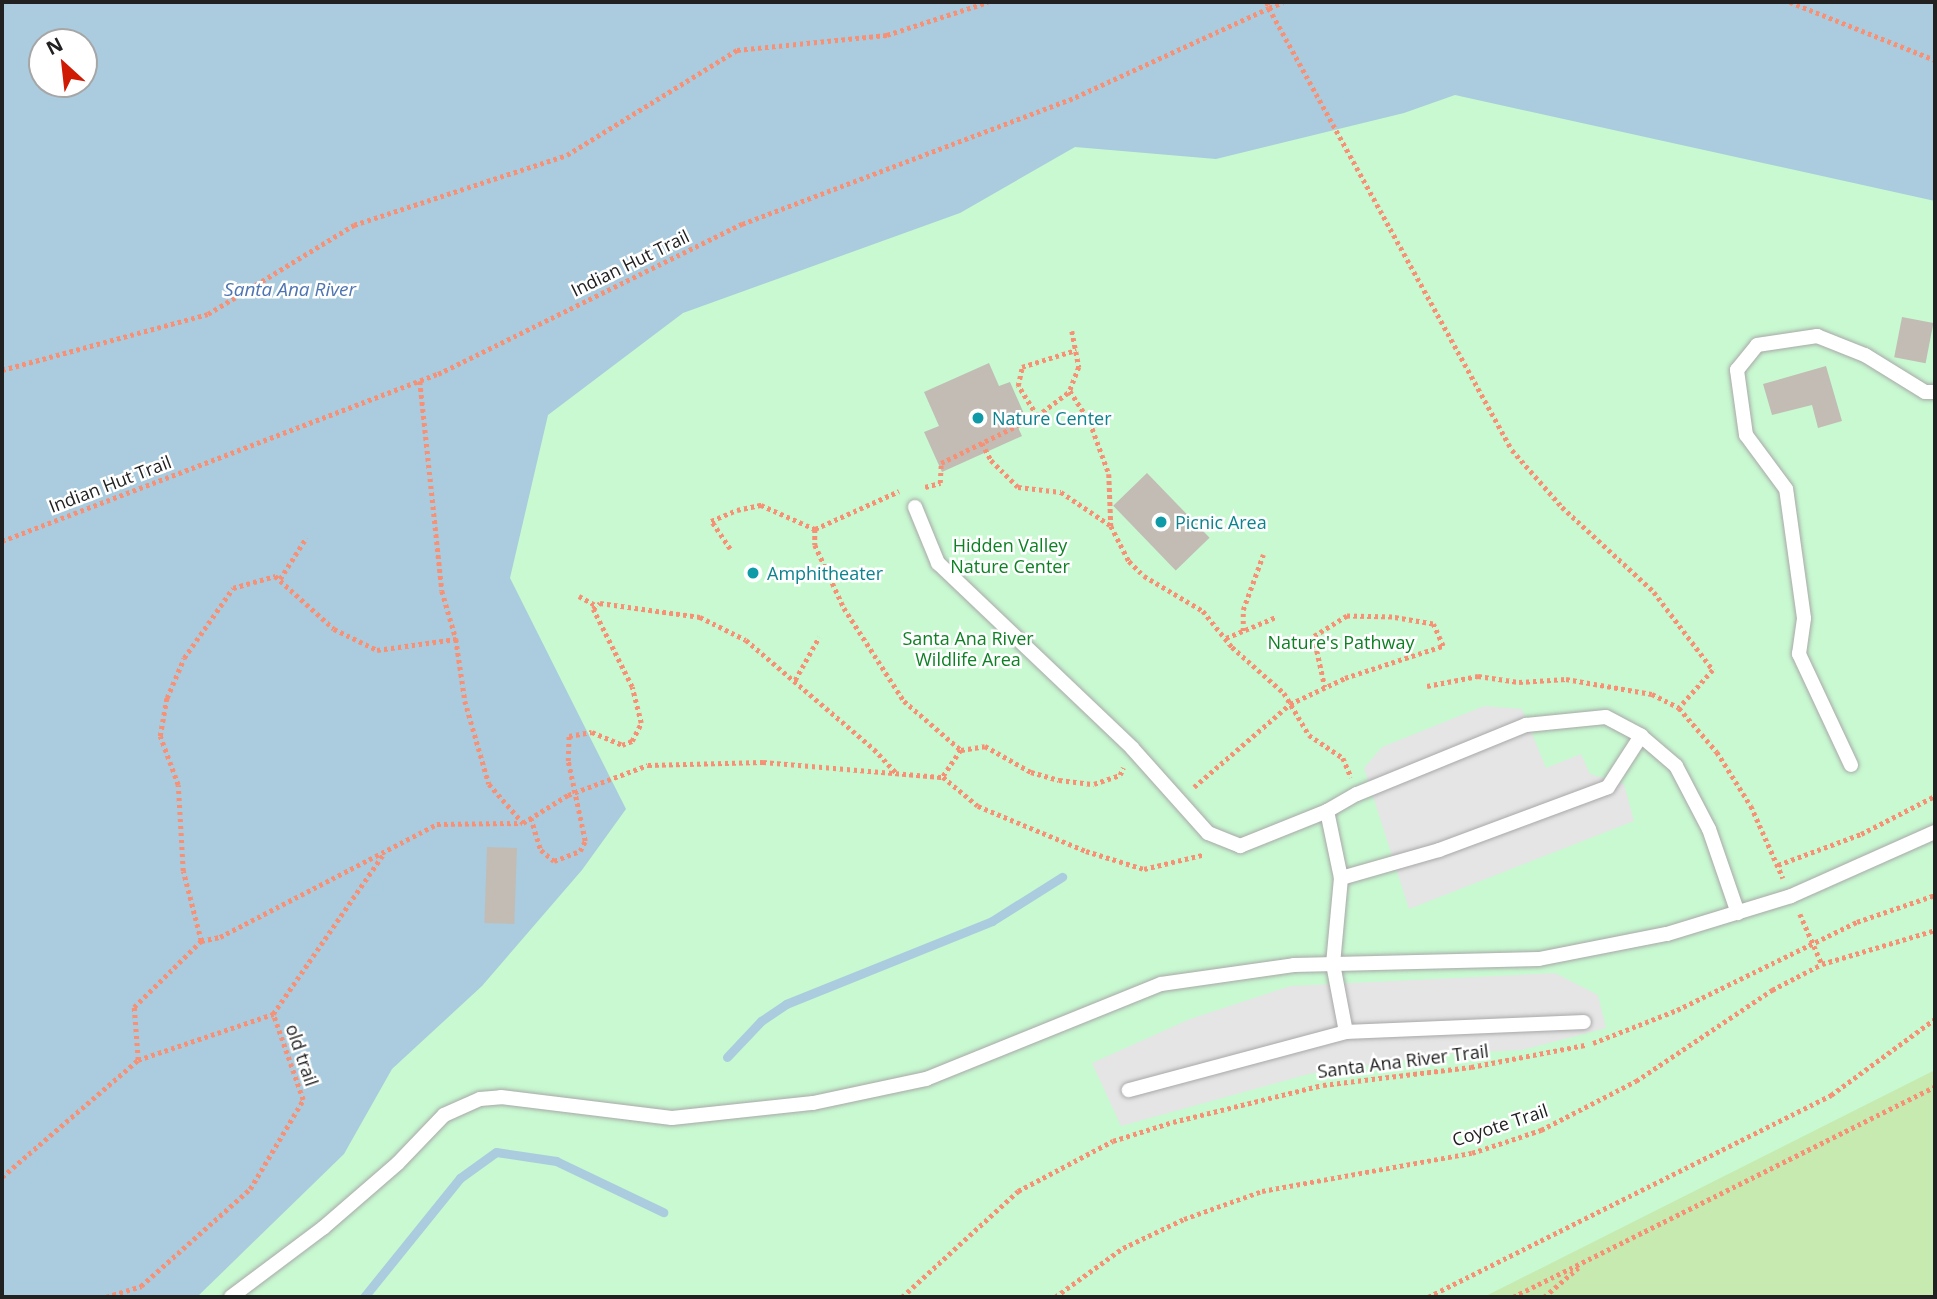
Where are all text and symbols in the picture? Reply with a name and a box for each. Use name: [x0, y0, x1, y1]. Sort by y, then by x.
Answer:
north arrow: [28, 28, 98, 98]
text: N: [42, 31, 67, 61]
street label: Indian Hut Trail: [567, 225, 693, 301]
water label: Santa Ana River: [224, 279, 356, 301]
place label: Nature Center: [992, 407, 1112, 429]
marker: Nature Center: [970, 410, 986, 426]
street label: Indian Hut Trail: [46, 451, 174, 517]
place label: Picnic Area: [1175, 511, 1267, 533]
marker: Picnic Area: [1153, 514, 1169, 530]
park label: Hidden Valley Nature Center: [950, 535, 1070, 578]
place label: Amphitheater: [767, 562, 883, 584]
marker: Amphitheater: [745, 565, 761, 581]
park label: Santa Ana River Wildlife Area: [902, 628, 1034, 670]
park label: Nature's Pathway: [1268, 631, 1414, 653]
street label: old trail: [281, 1021, 323, 1089]
street label: Santa Ana River Trail: [1316, 1040, 1490, 1082]
street label: Coyote Trail: [1449, 1099, 1551, 1151]

